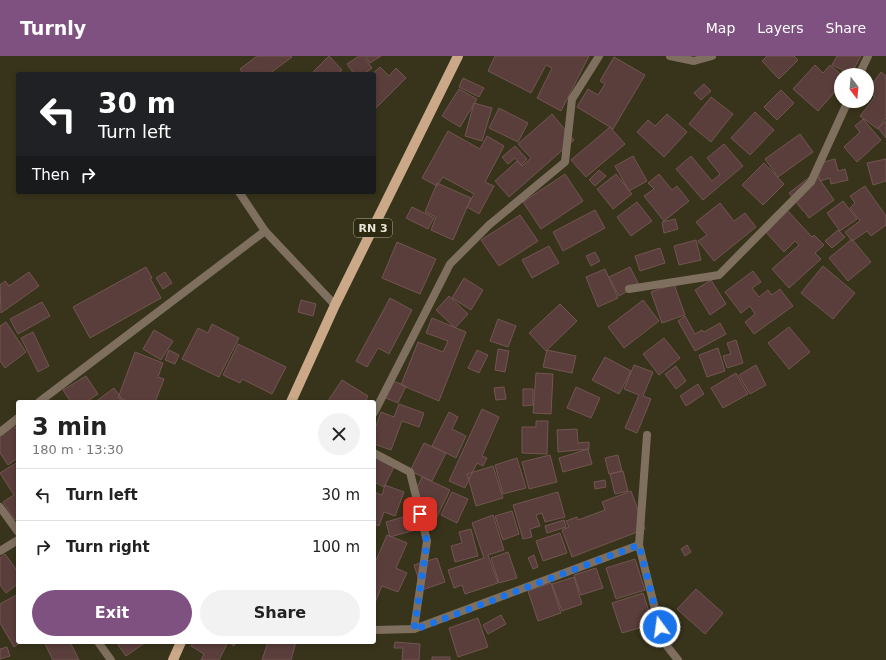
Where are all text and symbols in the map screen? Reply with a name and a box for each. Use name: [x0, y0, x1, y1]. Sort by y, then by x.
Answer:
text: Turnly: [20, 17, 86, 39]
text: Map: [706, 20, 735, 36]
text: Layers: [757, 20, 804, 36]
text: Share: [826, 20, 866, 36]
north arrow: [834, 68, 874, 108]
map controls: [834, 68, 874, 108]
text: 30 m: [98, 87, 176, 120]
icon: left: [32, 88, 84, 140]
text: Turn left: [98, 121, 171, 142]
icon: right: [77, 164, 99, 186]
text: Then: [32, 166, 69, 184]
road number: RN 3: [354, 219, 392, 237]
text: 3 min: [32, 413, 107, 441]
button: close: [318, 413, 360, 455]
text: 180 m · 13:30: [32, 442, 123, 457]
icon: left: [32, 484, 54, 506]
text: Turn left: [66, 486, 138, 504]
text: 30 m: [322, 486, 360, 504]
pin: [403, 497, 437, 531]
icon: arrive: [409, 503, 431, 525]
icon: right: [32, 536, 54, 558]
text: Turn right: [66, 538, 150, 556]
text: 100 m: [312, 538, 360, 556]
button: Exit: [32, 590, 192, 636]
button: Share: [200, 590, 360, 636]
position arrow: [639, 606, 681, 648]

